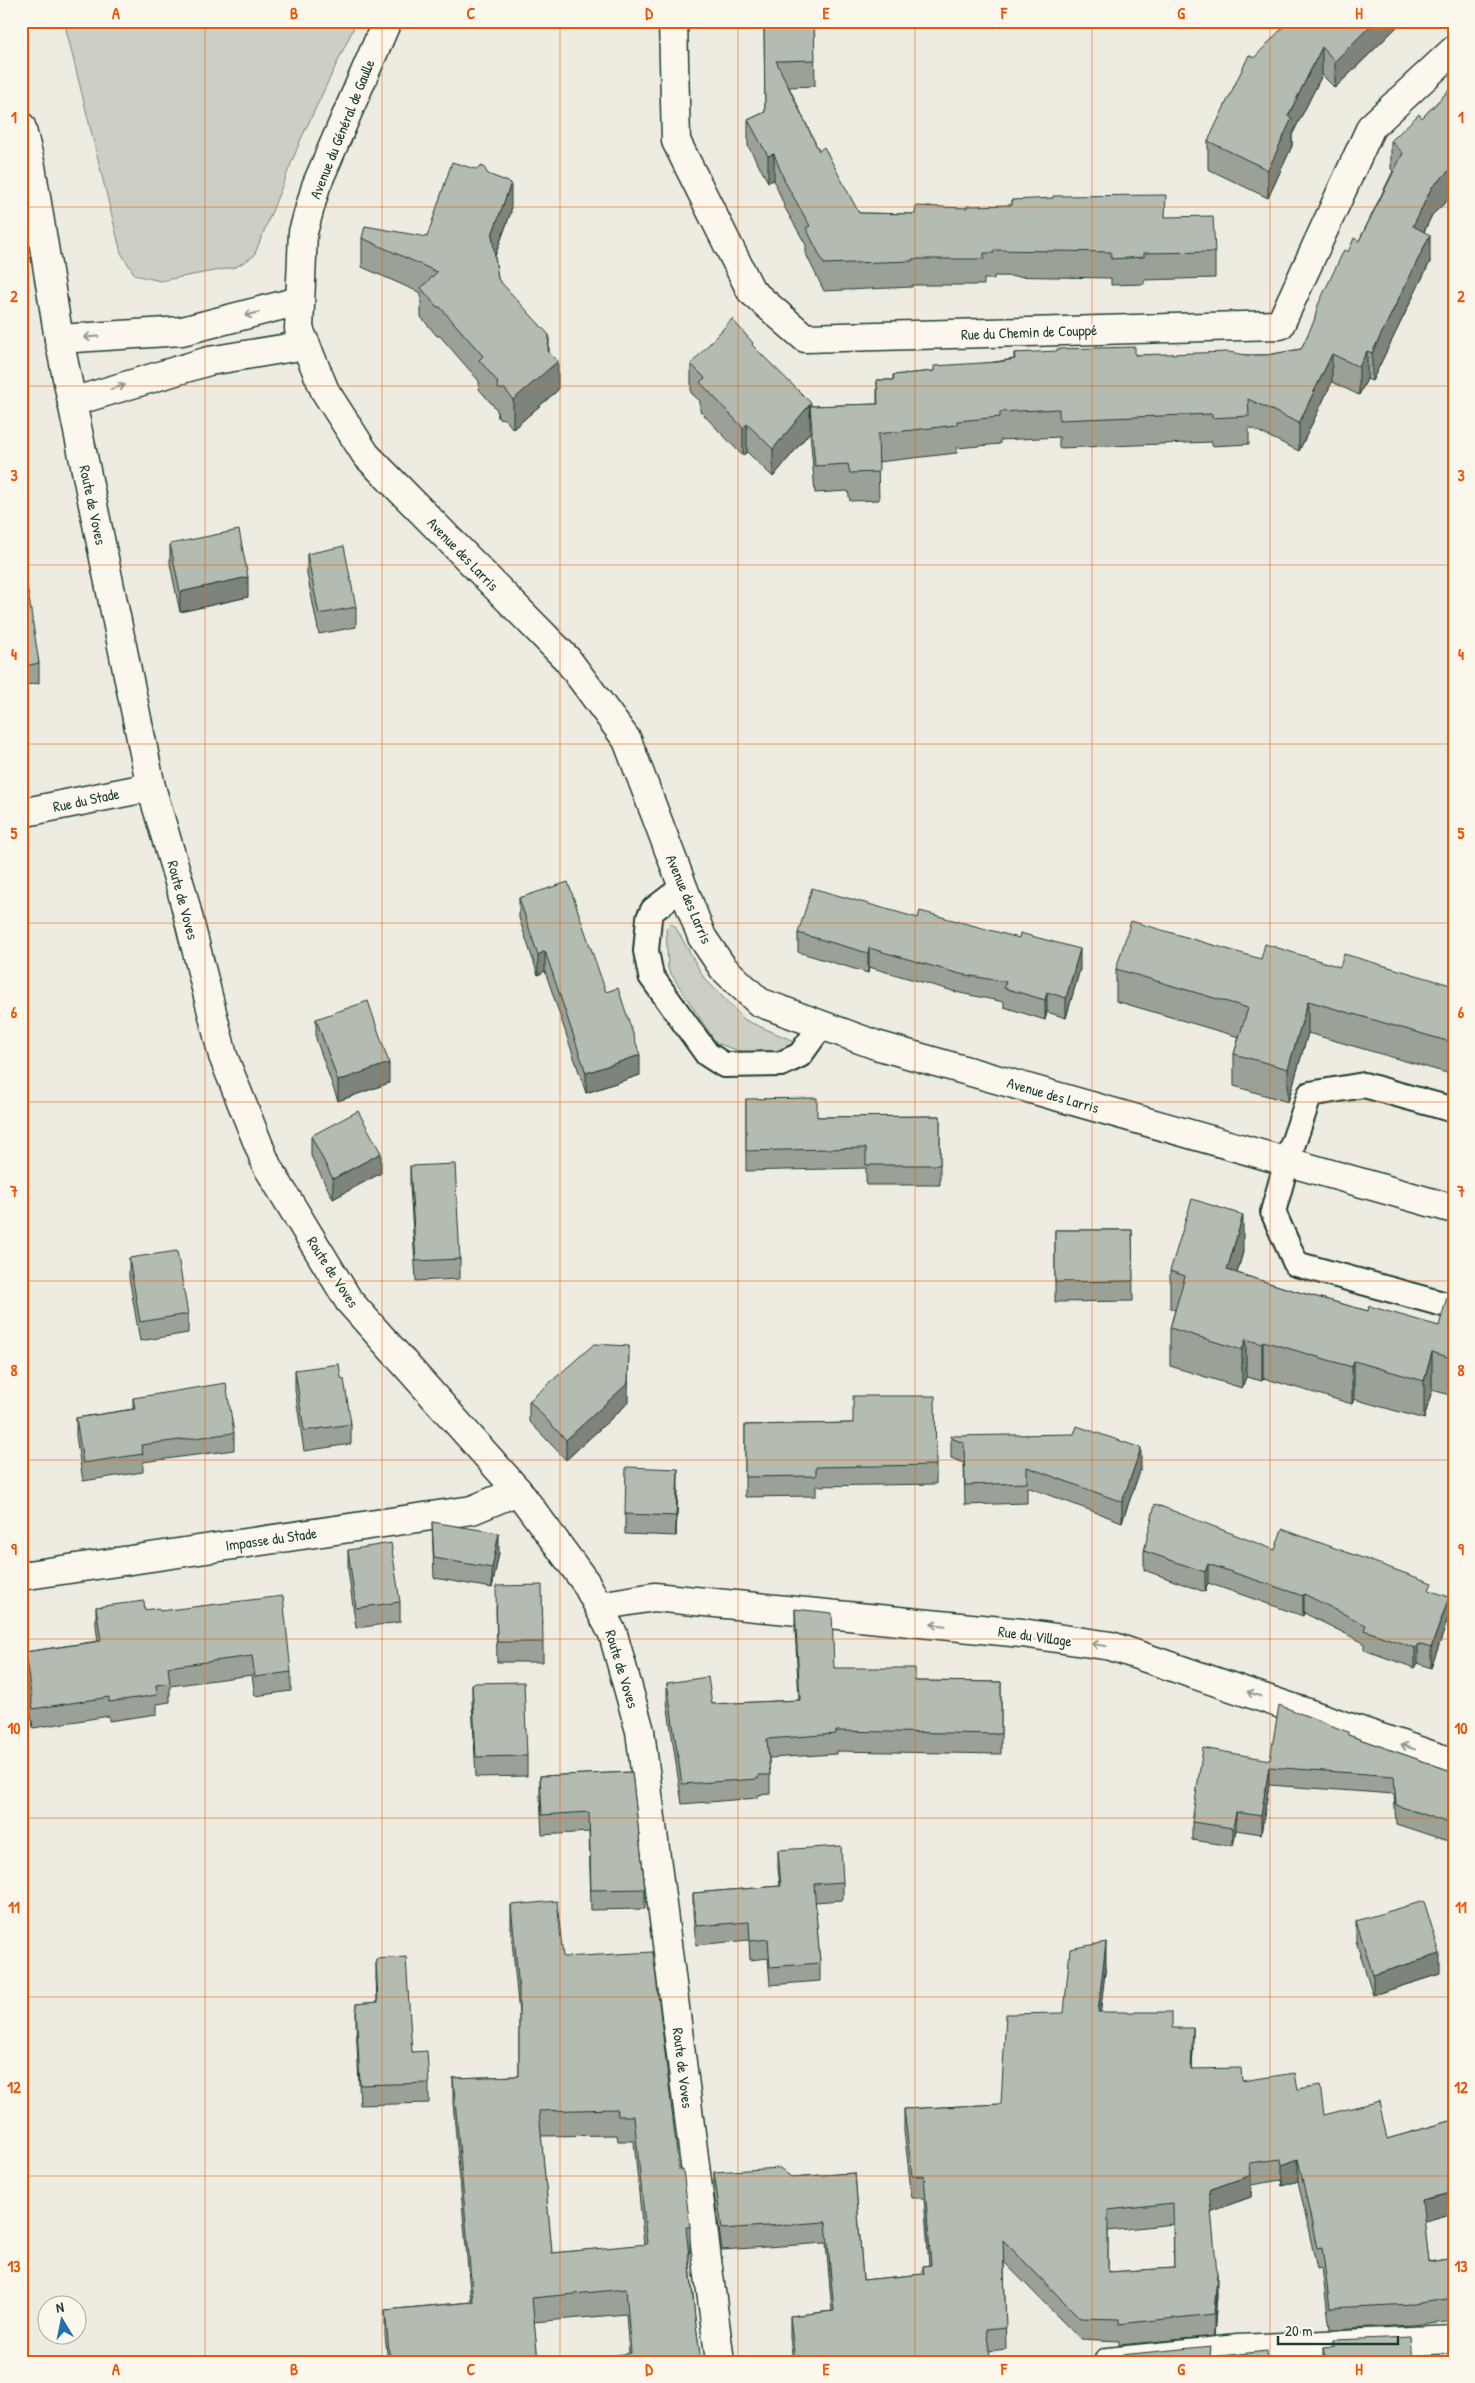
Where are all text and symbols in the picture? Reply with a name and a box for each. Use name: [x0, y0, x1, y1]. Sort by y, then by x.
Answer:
text: A: [112, 2, 120, 24]
text: B: [290, 2, 298, 24]
text: C: [467, 2, 476, 24]
text: D: [645, 2, 653, 24]
text: E: [822, 2, 830, 24]
text: F: [1000, 2, 1008, 24]
text: G: [1177, 2, 1185, 24]
text: H: [1355, 2, 1363, 24]
street label: Avenue du Général de Gaulle: [304, 56, 380, 202]
text: 1: [11, 106, 17, 128]
text: 1: [1458, 106, 1464, 128]
text: 2: [10, 285, 18, 307]
text: 2: [1457, 285, 1465, 307]
one-way arrow: [244, 310, 260, 319]
street label: Rue du Chemin de Couppé: [961, 319, 1097, 345]
one-way arrow: [84, 332, 100, 342]
one-way arrow: [110, 382, 126, 392]
street label: Route de Voves: [74, 463, 112, 547]
text: 3: [10, 464, 18, 486]
text: 3: [1457, 464, 1465, 486]
street label: Avenue des Larris: [423, 513, 504, 596]
text: 4: [11, 643, 17, 665]
text: 4: [1458, 643, 1464, 665]
street label: Rue du Stade: [51, 783, 121, 817]
text: 5: [11, 822, 18, 844]
text: 5: [1458, 822, 1465, 844]
street label: Avenue des Larris: [661, 851, 717, 947]
street label: Route de Voves: [162, 858, 204, 942]
text: 6: [11, 1001, 18, 1023]
text: 6: [1458, 1001, 1465, 1023]
street label: Avenue des Larris: [1005, 1072, 1102, 1118]
text: 7: [9, 1180, 18, 1202]
text: 7: [1456, 1180, 1465, 1202]
street label: Route de Voves: [302, 1232, 364, 1312]
text: 8: [11, 1359, 18, 1381]
text: 8: [1458, 1359, 1465, 1381]
street label: Impasse du Stade: [224, 1522, 318, 1556]
text: 9: [11, 1538, 17, 1560]
text: 9: [1458, 1538, 1464, 1560]
one-way arrow: [931, 1620, 947, 1629]
street label: Rue du Village: [997, 1620, 1073, 1652]
street label: Route de Voves: [600, 1627, 644, 1711]
one-way arrow: [1092, 1639, 1108, 1649]
one-way arrow: [1247, 1689, 1262, 1698]
text: 10: [8, 1717, 20, 1739]
text: 10: [1455, 1717, 1467, 1739]
one-way arrow: [1400, 1742, 1416, 1751]
text: 11: [8, 1896, 20, 1918]
text: 11: [1455, 1896, 1467, 1918]
street label: Route de Voves: [668, 2027, 698, 2110]
text: 12: [7, 2076, 21, 2098]
text: 12: [1454, 2076, 1468, 2098]
text: 13: [8, 2255, 20, 2277]
text: 13: [1455, 2255, 1467, 2277]
north arrow: [38, 2296, 88, 2346]
text: N: [54, 2297, 66, 2317]
scale bar: [1278, 2313, 1398, 2345]
text: 20 m: [1285, 2320, 1312, 2341]
text: A: [112, 2358, 120, 2380]
text: B: [290, 2358, 298, 2380]
text: C: [467, 2358, 476, 2380]
text: D: [645, 2358, 653, 2380]
text: E: [822, 2358, 830, 2380]
text: F: [1000, 2358, 1008, 2380]
text: G: [1177, 2358, 1185, 2380]
text: H: [1355, 2358, 1363, 2380]

